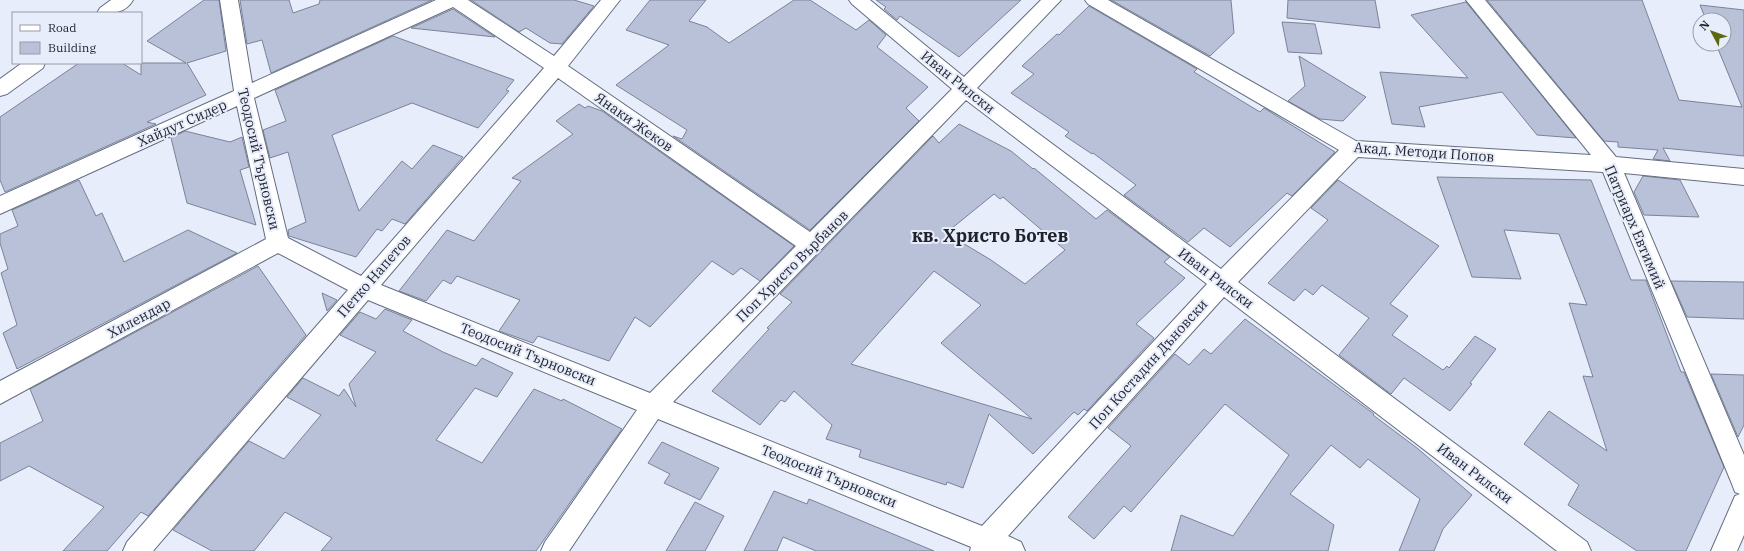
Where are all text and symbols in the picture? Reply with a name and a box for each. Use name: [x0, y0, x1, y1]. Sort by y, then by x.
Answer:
legend: [12, 12, 142, 64]
north arrow: [1692, 12, 1732, 52]
text: N: [1696, 17, 1713, 33]
text: Road: [48, 20, 77, 35]
text: Building: [48, 40, 96, 55]
street label: Иван Рилски: [917, 47, 999, 117]
street label: Теодосий Търновски: [234, 86, 284, 232]
street label: Янаки Жеков: [591, 88, 677, 156]
street label: Хайдут Сидер: [135, 95, 229, 151]
street label: Акад. Методи Попов: [1353, 138, 1495, 166]
street label: Патриарх Евтимий: [1601, 162, 1669, 292]
street label: Поп Христо Върбанов: [732, 206, 852, 326]
district label: кв. Христо Ботев: [912, 224, 1069, 247]
street label: Петко Напетов: [333, 231, 415, 321]
street label: Иван Рилски: [1175, 244, 1257, 312]
street label: Хилендар: [105, 294, 173, 342]
street label: Поп Костадин Дъновски: [1085, 295, 1211, 433]
street label: Теодосий Търновски: [457, 319, 599, 389]
street label: Иван Рилски: [1434, 439, 1516, 507]
street label: Теодосий Търновски: [758, 441, 900, 511]

